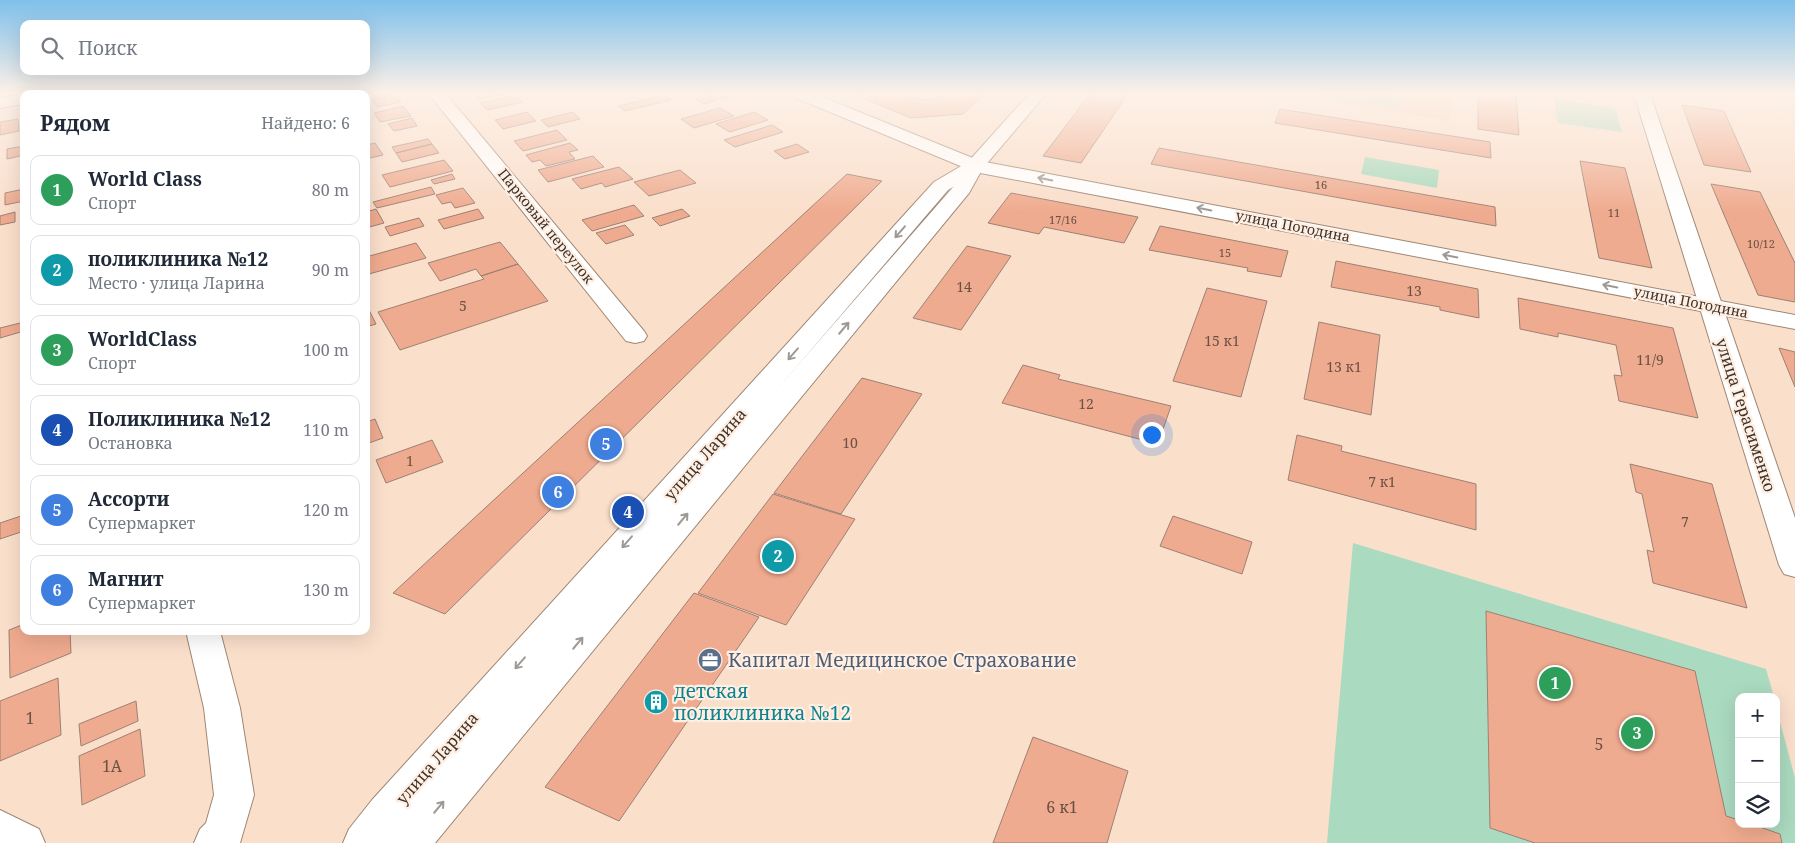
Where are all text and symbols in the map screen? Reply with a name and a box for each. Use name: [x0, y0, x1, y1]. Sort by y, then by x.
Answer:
search box: [20, 20, 370, 75]
icon: search: [38, 34, 66, 62]
text: Поиск: [78, 35, 137, 61]
text: Рядом: [40, 109, 110, 137]
text: Найдено: 6: [261, 112, 350, 134]
street label: Парковый переулок: [494, 164, 599, 288]
text: World Class: [88, 166, 202, 192]
one-way arrow: [1037, 174, 1053, 183]
house number: 16: [1315, 177, 1327, 192]
text: 1: [52, 179, 62, 201]
text: 80 m: [312, 179, 349, 201]
text: Спорт: [88, 192, 136, 214]
one-way arrow: [1197, 204, 1213, 214]
street label: улица Погодина: [1234, 205, 1352, 246]
house number: 11: [1608, 205, 1620, 220]
house number: 17/16: [1049, 212, 1077, 227]
one-way arrow: [894, 226, 906, 239]
house number: 10/12: [1747, 236, 1775, 251]
house number: 15: [1219, 245, 1231, 260]
text: поликлиника №12: [88, 246, 268, 272]
one-way arrow: [1442, 250, 1458, 260]
text: 2: [52, 259, 62, 281]
text: 90 m: [312, 259, 349, 281]
text: Место · улица Ларина: [88, 272, 265, 294]
house number: 14: [956, 277, 972, 296]
house number: 13: [1406, 281, 1422, 300]
one-way arrow: [1602, 281, 1618, 290]
street label: улица Погодина: [1632, 281, 1750, 322]
house number: 5: [459, 296, 467, 315]
one-way arrow: [839, 322, 850, 335]
text: WorldClass: [88, 326, 197, 352]
house number: 15 к1: [1204, 331, 1240, 350]
street label: улица Герасименко: [1711, 335, 1781, 495]
text: 3: [52, 339, 62, 361]
text: 100 m: [303, 339, 349, 361]
one-way arrow: [787, 348, 799, 361]
house number: 11/9: [1636, 350, 1664, 369]
text: Спорт: [88, 352, 136, 374]
house number: 13 к1: [1326, 357, 1362, 376]
house number: 12: [1078, 394, 1094, 413]
street label: улица Ларина: [659, 403, 751, 505]
text: Поликлиника №12: [88, 406, 271, 432]
text: 4: [52, 419, 62, 441]
text: 110 m: [303, 419, 349, 441]
your location: [1139, 422, 1165, 448]
pin: 5: [590, 425, 622, 463]
text: Остановка: [88, 432, 173, 454]
house number: 10: [842, 433, 858, 452]
house number: 1: [406, 451, 414, 470]
house number: 7 к1: [1368, 472, 1396, 491]
pin: 6: [542, 473, 574, 511]
text: Ассорти: [88, 486, 169, 512]
pin: 4: [612, 493, 644, 531]
text: 5: [52, 499, 62, 521]
text: 120 m: [303, 499, 349, 521]
text: Супермаркет: [88, 512, 195, 534]
house number: 7: [1681, 512, 1689, 531]
one-way arrow: [677, 513, 688, 526]
one-way arrow: [622, 535, 633, 548]
pin: 2: [762, 537, 794, 575]
text: Магнит: [88, 566, 164, 592]
text: 6: [52, 579, 62, 601]
text: 130 m: [303, 579, 349, 601]
text: Супермаркет: [88, 592, 195, 614]
one-way arrow: [572, 637, 583, 650]
office icon: Капитал Медицинское Страхование: [697, 647, 723, 673]
place label: Капитал Медицинское Страхование: [728, 647, 1076, 673]
one-way arrow: [514, 657, 526, 670]
pin: 1: [1539, 664, 1571, 702]
place label: детская поликлиника №12: [674, 678, 851, 726]
building icon: детская поликлиника №12: [643, 689, 669, 715]
map controls: [1735, 693, 1780, 828]
button: +: [1735, 693, 1780, 738]
house number: 1: [26, 707, 34, 729]
street label: улица Ларина: [391, 707, 483, 809]
pin: 3: [1621, 714, 1653, 752]
house number: 5: [1595, 733, 1603, 755]
button: −: [1735, 738, 1780, 783]
house number: 1А: [102, 755, 123, 777]
button: layers: [1735, 783, 1780, 828]
house number: 6 к1: [1046, 796, 1078, 818]
one-way arrow: [433, 801, 445, 814]

